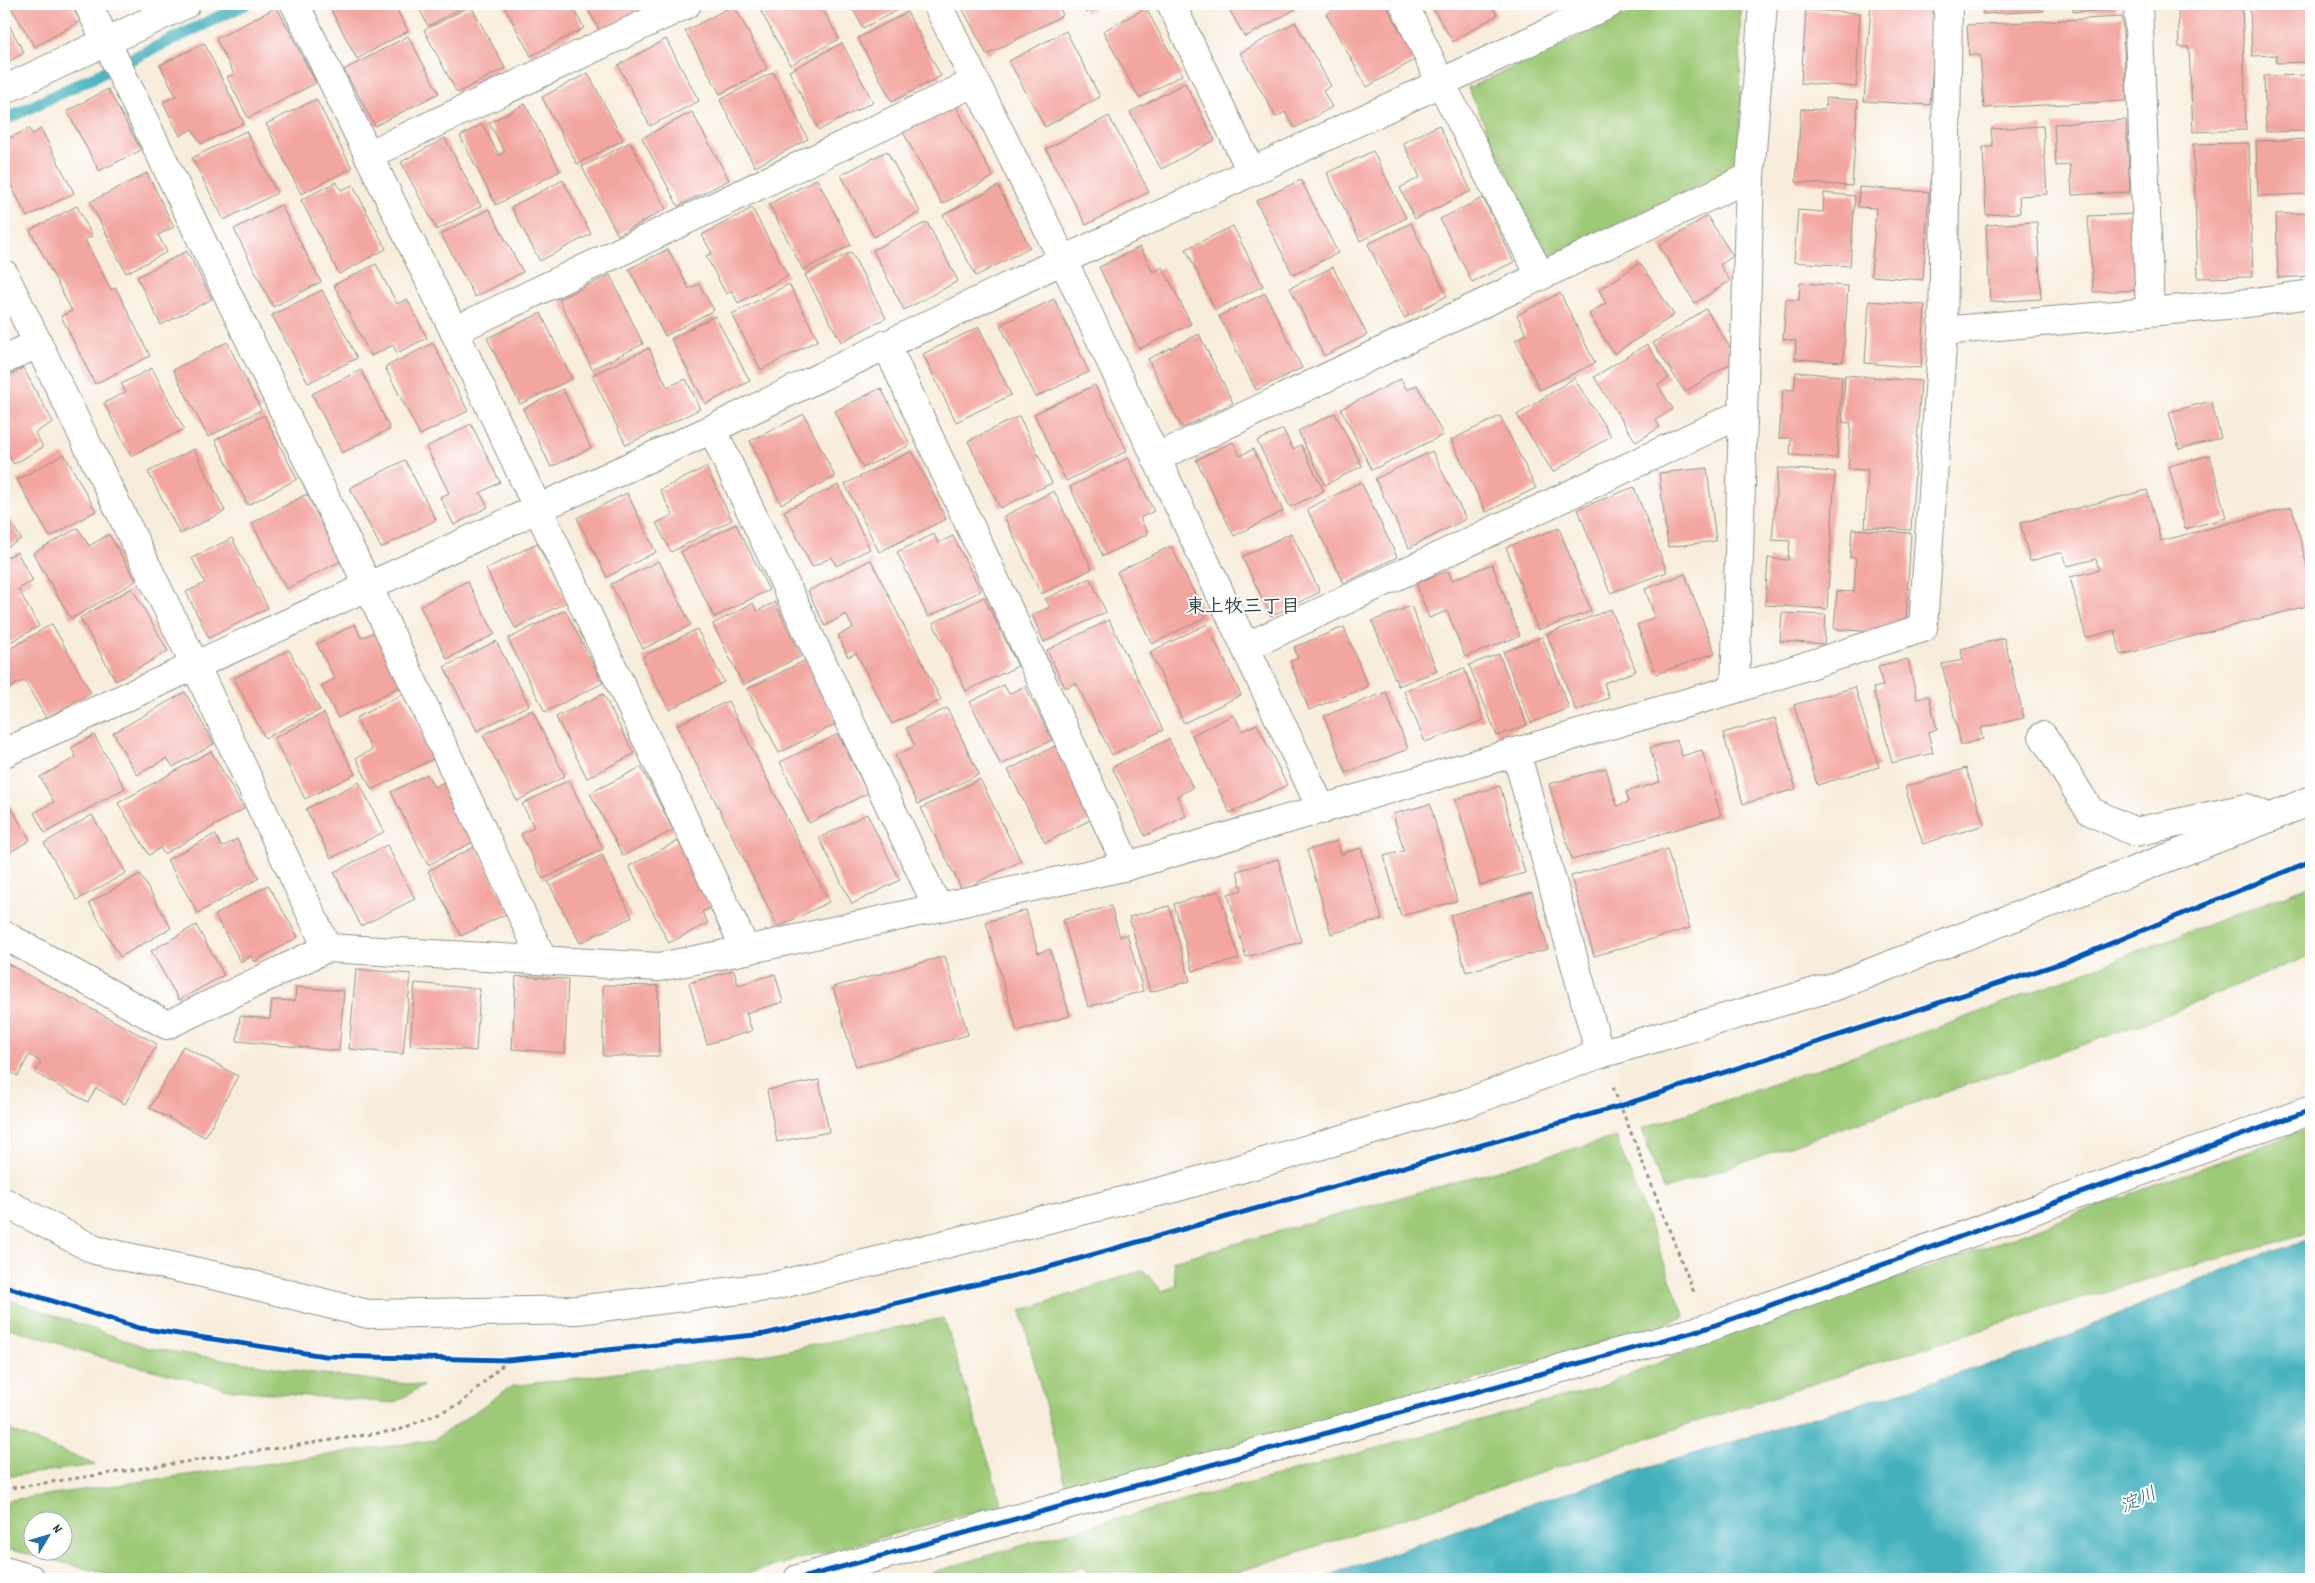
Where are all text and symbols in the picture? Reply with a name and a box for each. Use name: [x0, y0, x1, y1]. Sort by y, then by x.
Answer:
district label: 東上牧三丁目: [1186, 595, 1300, 622]
water label: 淀川: [2116, 1482, 2162, 1522]
north arrow: [22, 1510, 72, 1560]
text: N: [47, 1520, 67, 1538]

